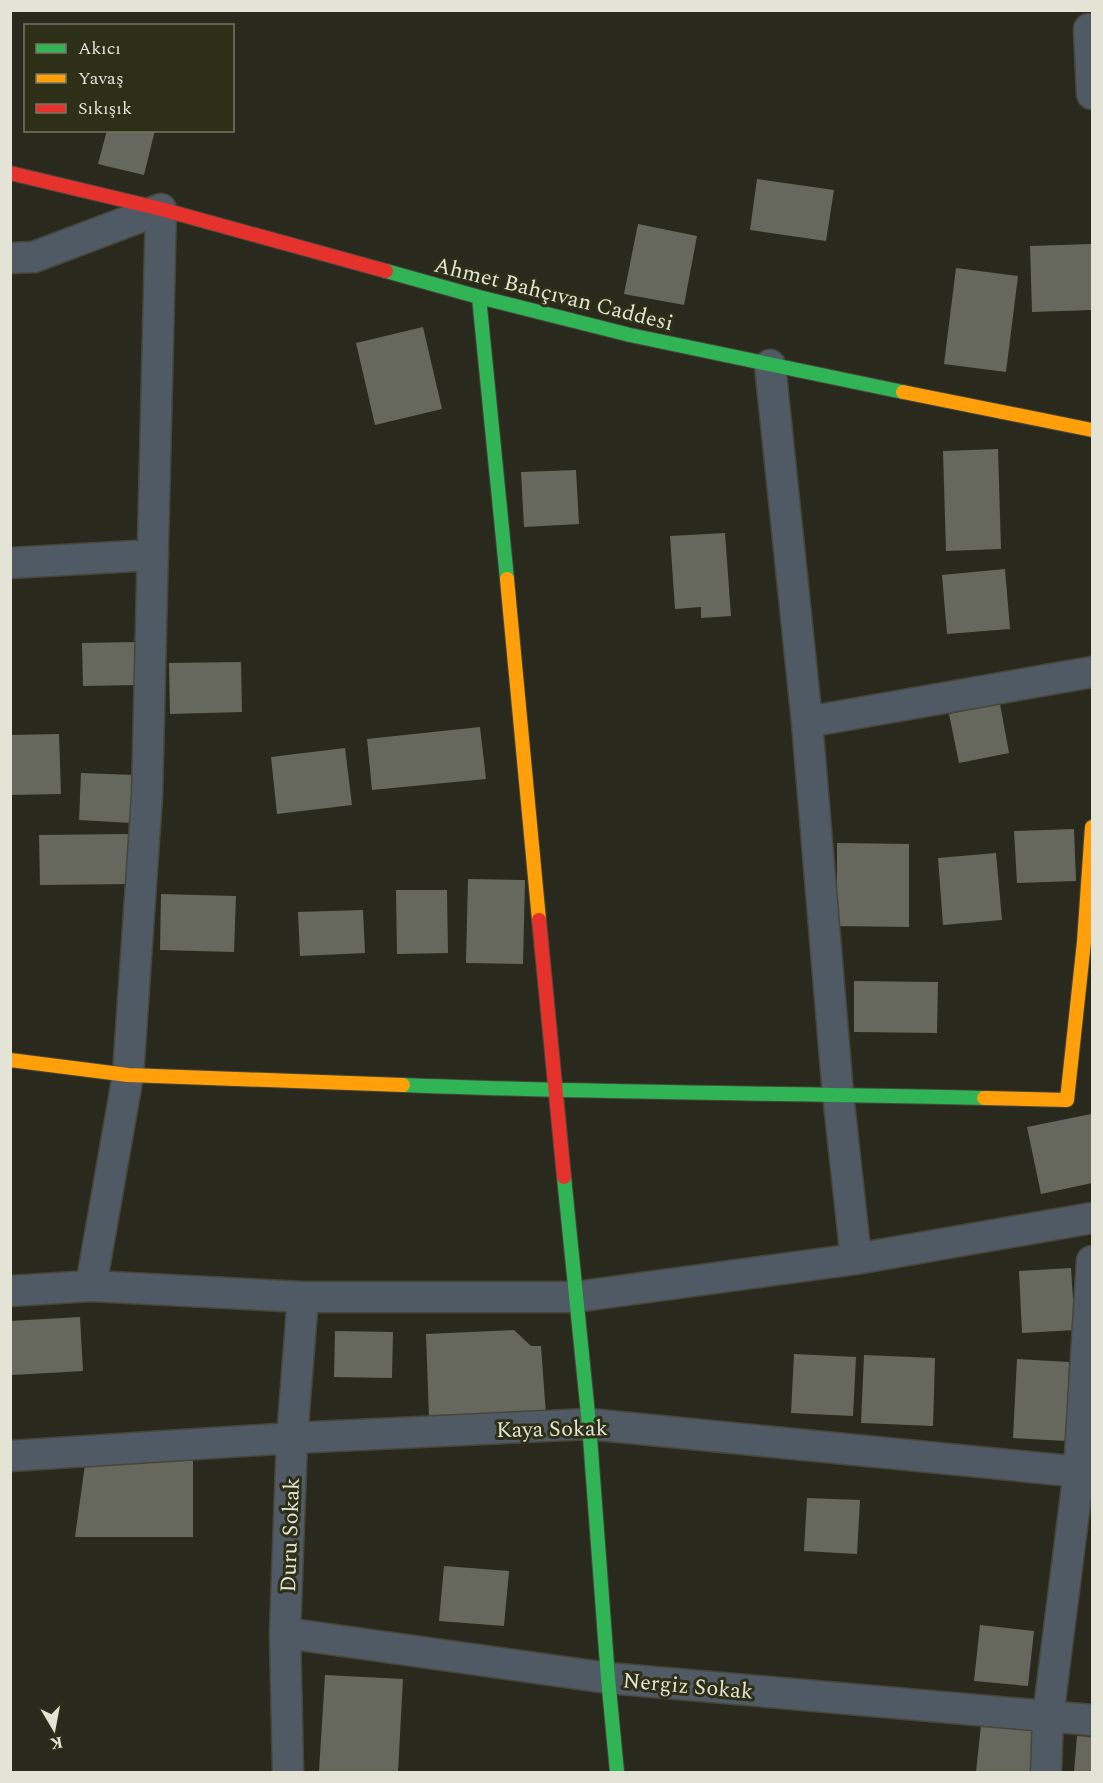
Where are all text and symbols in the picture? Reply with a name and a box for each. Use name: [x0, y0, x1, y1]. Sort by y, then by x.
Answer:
legend: [24, 24, 234, 132]
text: Akıcı: [78, 35, 121, 62]
text: Yavaş: [78, 65, 124, 92]
text: Sıkışık: [78, 95, 132, 122]
street label: Ahmet Bahçıvan Caddesi: [431, 249, 677, 340]
street label: Kaya Sokak: [496, 1412, 608, 1447]
street label: Duru Sokak: [272, 1477, 309, 1593]
street label: Nergiz Sokak: [621, 1664, 754, 1709]
north arrow: [24, 1699, 84, 1759]
text: K: [48, 1730, 65, 1756]

